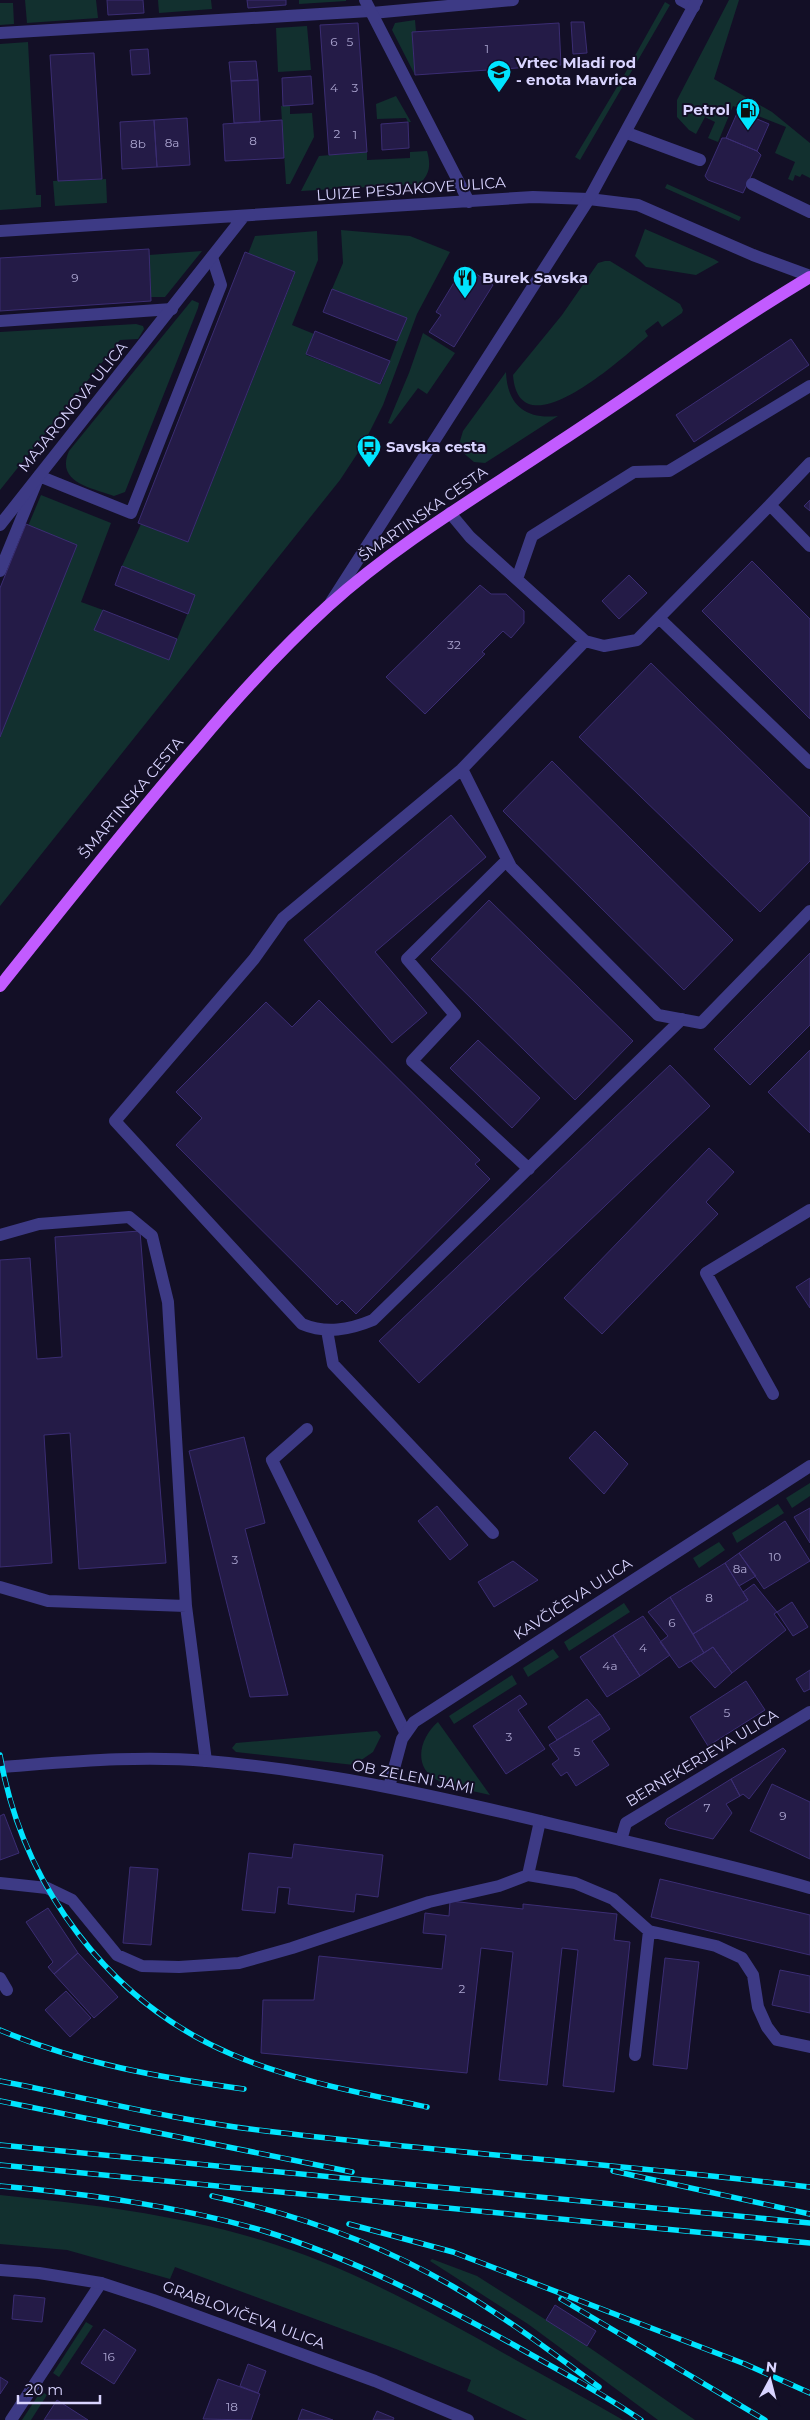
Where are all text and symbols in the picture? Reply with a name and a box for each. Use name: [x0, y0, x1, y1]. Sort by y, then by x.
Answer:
house number: 6: [330, 34, 338, 49]
house number: 5: [347, 34, 354, 49]
house number: 1: [485, 41, 489, 56]
place label: Vrtec Mladi rod - enota Mavrica: [515, 53, 637, 89]
school or university icon: Vrtec Mladi rod - enota Mavrica: [486, 59, 512, 93]
house number: 4: [330, 80, 338, 95]
house number: 3: [352, 80, 359, 95]
fuel station icon: Petrol: [735, 97, 761, 131]
place label: Petrol: [683, 100, 730, 119]
house number: 2: [334, 126, 341, 141]
house number: 1: [353, 127, 357, 142]
house number: 8: [249, 133, 257, 148]
house number: 8a: [165, 135, 179, 150]
house number: 8b: [130, 136, 146, 151]
street label: LUIZE PESJAKOVE ULICA: [316, 172, 506, 205]
restaurant icon: Burek Savska: [452, 265, 478, 299]
place label: Burek Savska: [482, 268, 588, 287]
house number: 9: [71, 270, 79, 285]
street label: MAJARONOVA ULICA: [14, 337, 131, 476]
bus stop icon: Savska cesta: [356, 434, 382, 468]
place label: Savska cesta: [386, 437, 486, 456]
street label: ŠMARTINSKA CESTA: [355, 462, 491, 565]
house number: 32: [447, 637, 461, 652]
street label: ŠMARTINSKA CESTA: [74, 733, 187, 862]
house number: 10: [769, 1549, 781, 1564]
house number: 3: [232, 1552, 239, 1567]
street label: KAVČIČEVA ULICA: [510, 1553, 636, 1644]
house number: 8a: [733, 1561, 747, 1576]
house number: 8: [705, 1590, 713, 1605]
house number: 6: [668, 1615, 676, 1630]
house number: 4: [639, 1640, 647, 1655]
house number: 4a: [602, 1658, 618, 1673]
street label: BERNEKERJEVA ULICA: [622, 1704, 782, 1811]
house number: 5: [724, 1705, 731, 1720]
house number: 3: [506, 1729, 513, 1744]
house number: 5: [574, 1744, 581, 1759]
street label: OB ZELENI JAMI: [350, 1755, 476, 1798]
house number: 7: [703, 1800, 711, 1815]
house number: 9: [779, 1808, 787, 1823]
house number: 2: [459, 1981, 466, 1996]
street label: GRABLOVIČEVA ULICA: [160, 2276, 328, 2353]
house number: 16: [103, 2349, 115, 2364]
north arrow: [745, 2355, 795, 2405]
text: N: [765, 2357, 778, 2377]
scale bar: [18, 2372, 100, 2404]
text: 20 m: [25, 2380, 63, 2399]
house number: 18: [226, 2399, 238, 2414]

